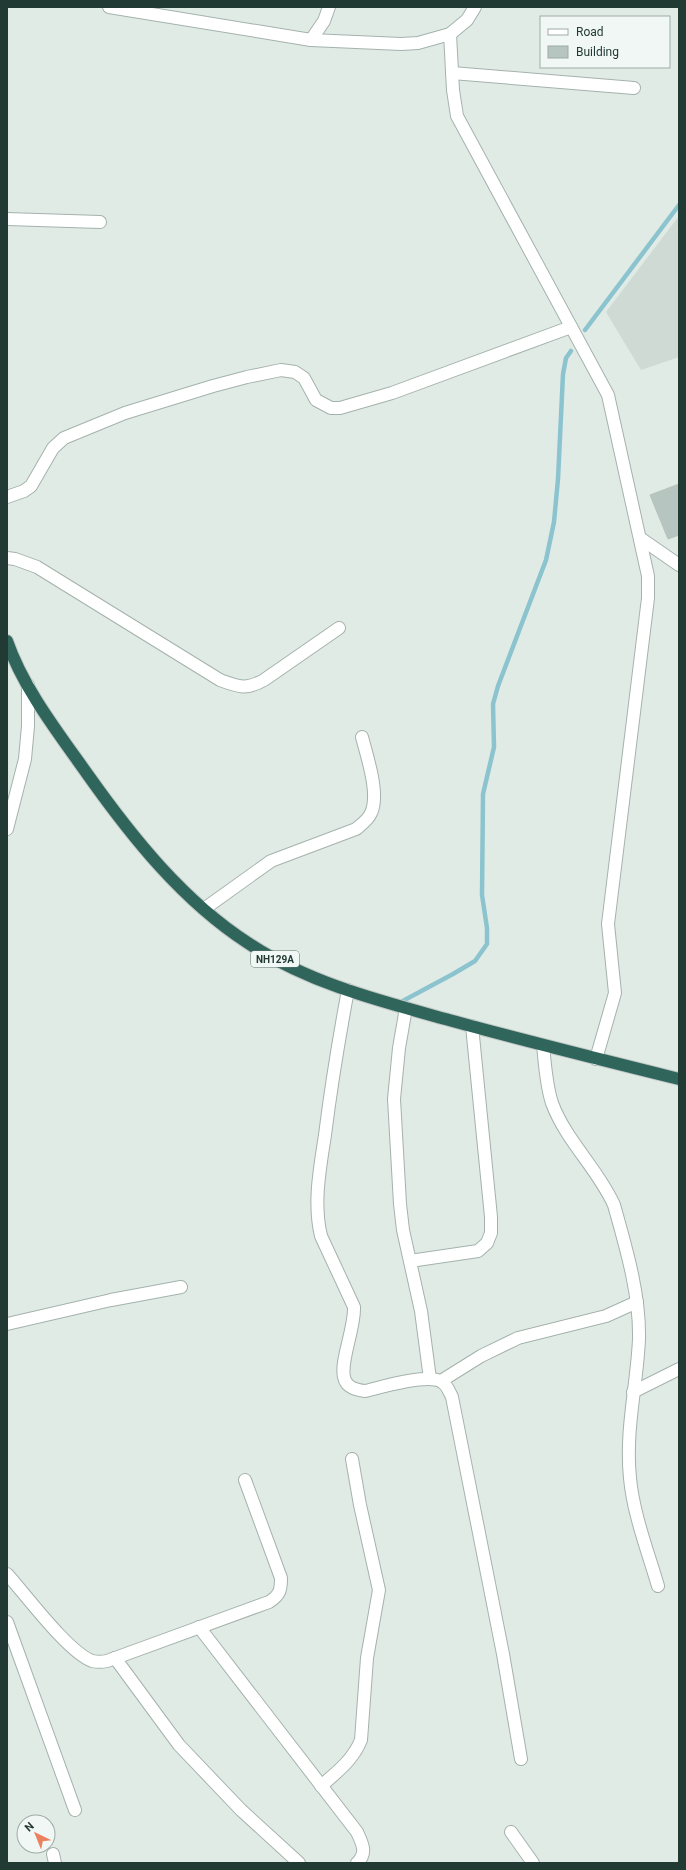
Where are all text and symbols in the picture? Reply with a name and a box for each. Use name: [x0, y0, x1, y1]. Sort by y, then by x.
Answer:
legend: [540, 16, 670, 68]
text: Road: [576, 25, 604, 39]
text: Building: [576, 45, 619, 59]
road number: NH129A: [251, 951, 299, 967]
north arrow: [16, 1814, 56, 1854]
text: N: [22, 1819, 37, 1834]

